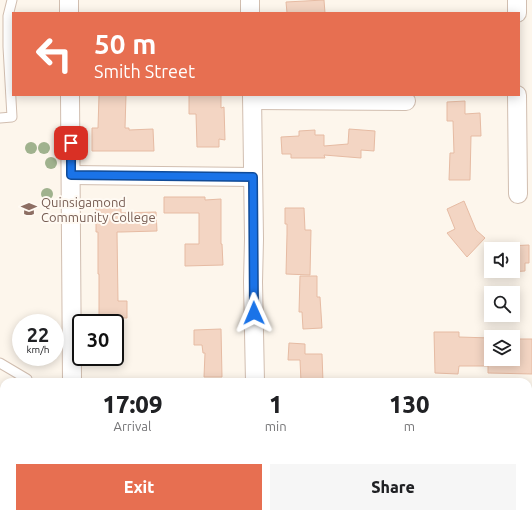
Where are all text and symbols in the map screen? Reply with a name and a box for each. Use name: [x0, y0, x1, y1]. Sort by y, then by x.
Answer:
icon: left: [28, 28, 80, 80]
text: 50 m: [94, 28, 156, 59]
text: Smith Street: [94, 61, 195, 81]
pin: [54, 126, 88, 160]
icon: arrive: [60, 132, 82, 154]
place label: Quinsigamond Community College: [41, 195, 156, 224]
school or university icon: Quinsigamond Community College: [20, 200, 38, 218]
map controls: [484, 242, 520, 366]
button: sound: [484, 242, 520, 278]
button: search: [484, 286, 520, 322]
position arrow: [233, 292, 275, 334]
speed limit sign: 30: [72, 314, 124, 366]
text: 22: [27, 323, 49, 346]
button: layers: [484, 330, 520, 366]
text: km/h: [26, 344, 50, 355]
text: 17:09: [102, 391, 162, 418]
text: 1: [269, 391, 282, 418]
text: 130: [389, 391, 430, 418]
text: Arrival: [113, 419, 151, 433]
text: min: [265, 419, 287, 433]
text: m: [404, 419, 415, 433]
button: Exit: [16, 464, 262, 510]
button: Share: [270, 464, 516, 510]

